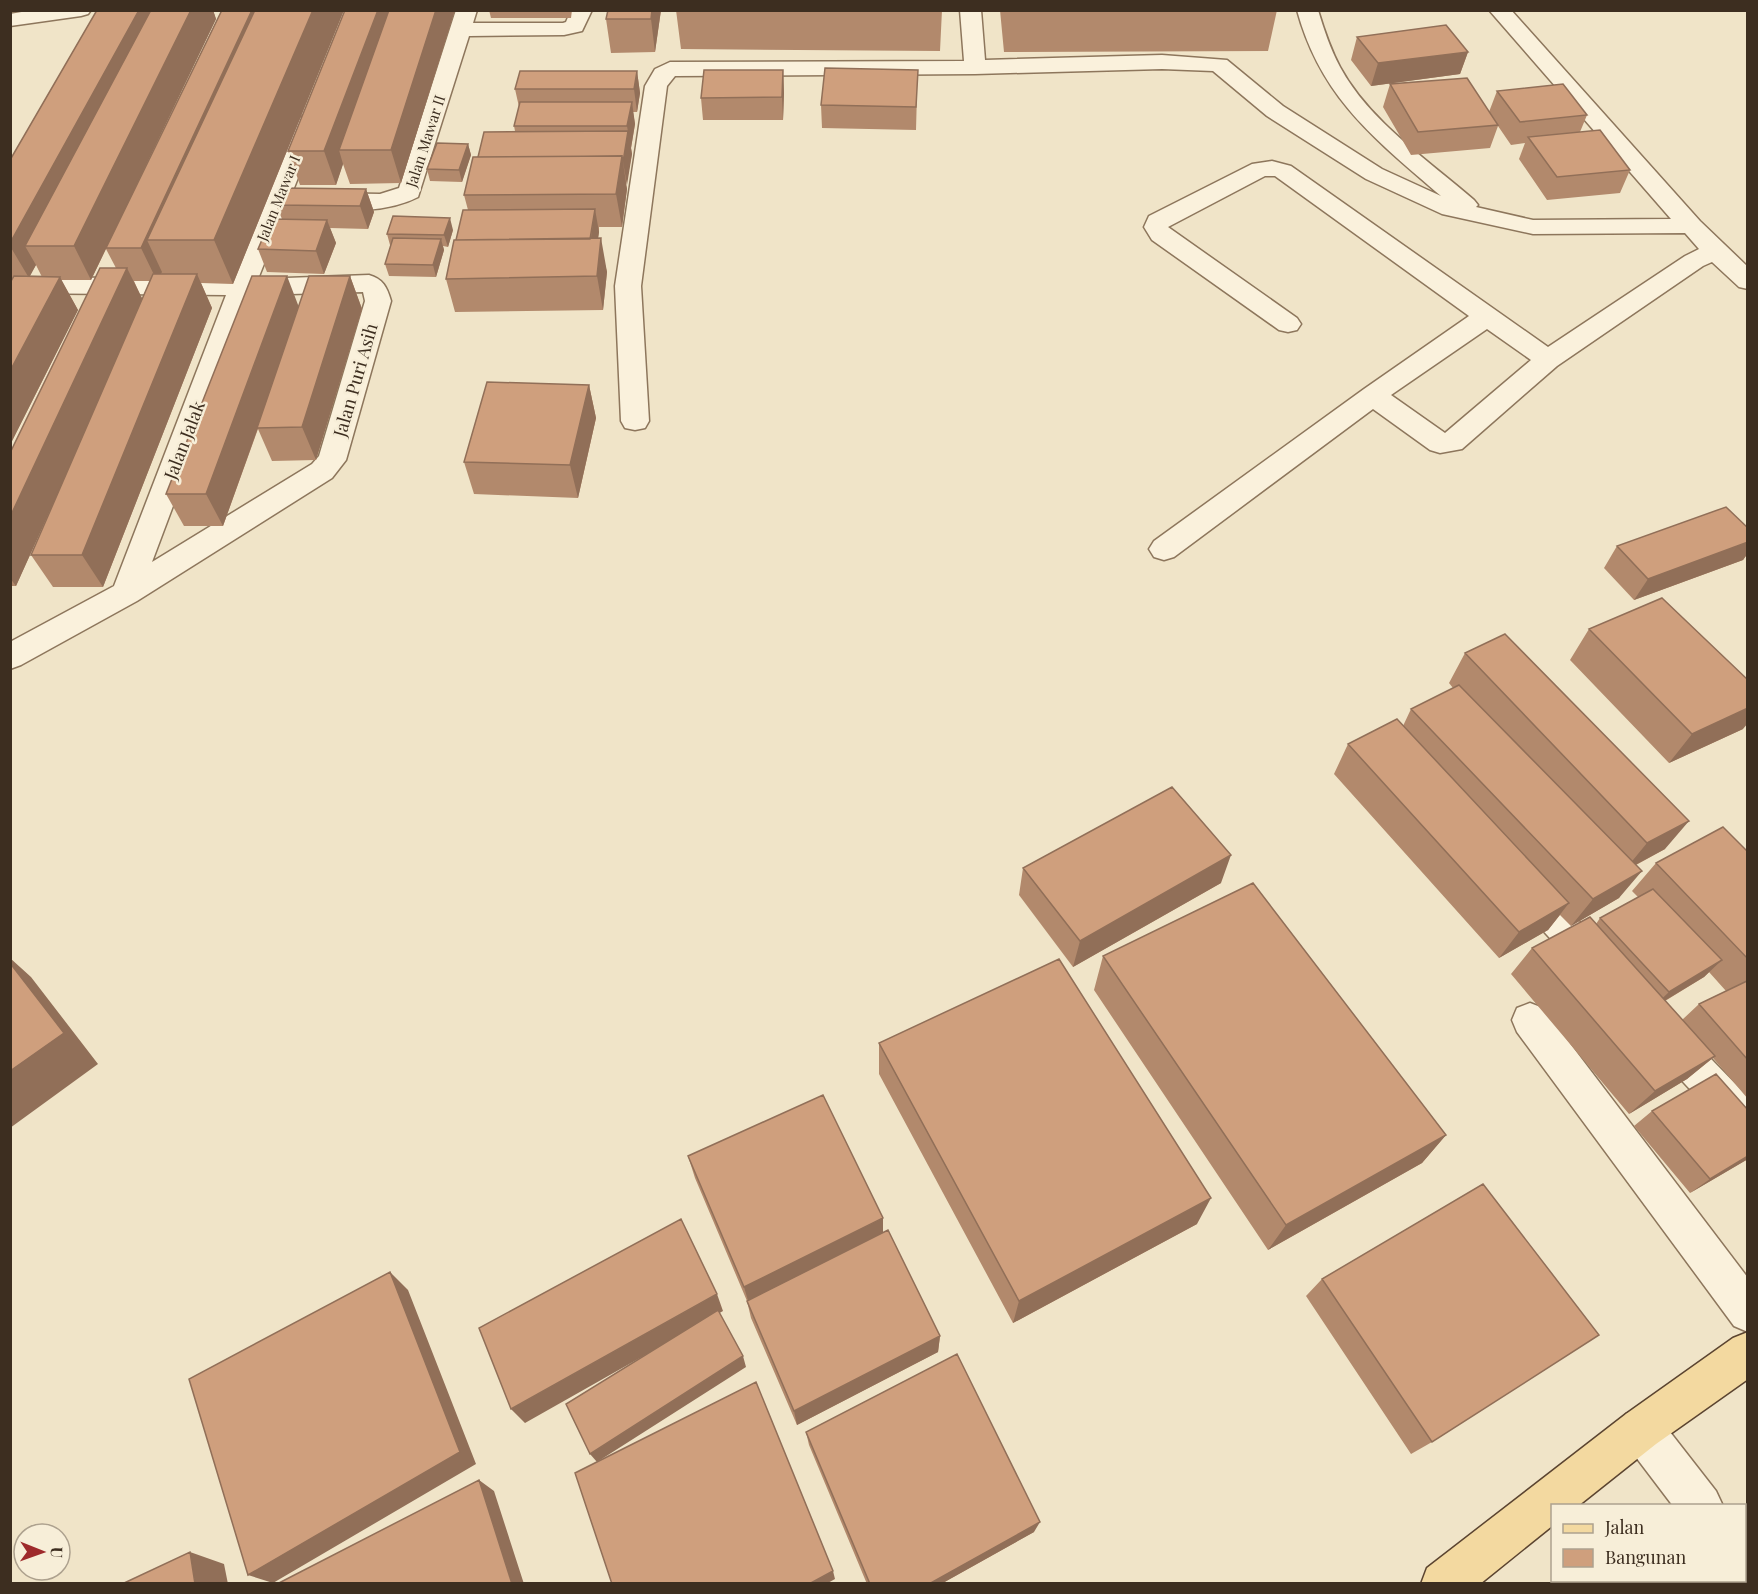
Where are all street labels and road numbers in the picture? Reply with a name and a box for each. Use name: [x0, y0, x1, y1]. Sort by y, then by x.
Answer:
street label: Jalan Mawar II: [400, 92, 449, 191]
street label: Jalan Mawar I: [251, 152, 304, 245]
street label: Jalan Puri Asih: [327, 320, 383, 441]
street label: Jalan Jalak: [158, 397, 210, 484]

